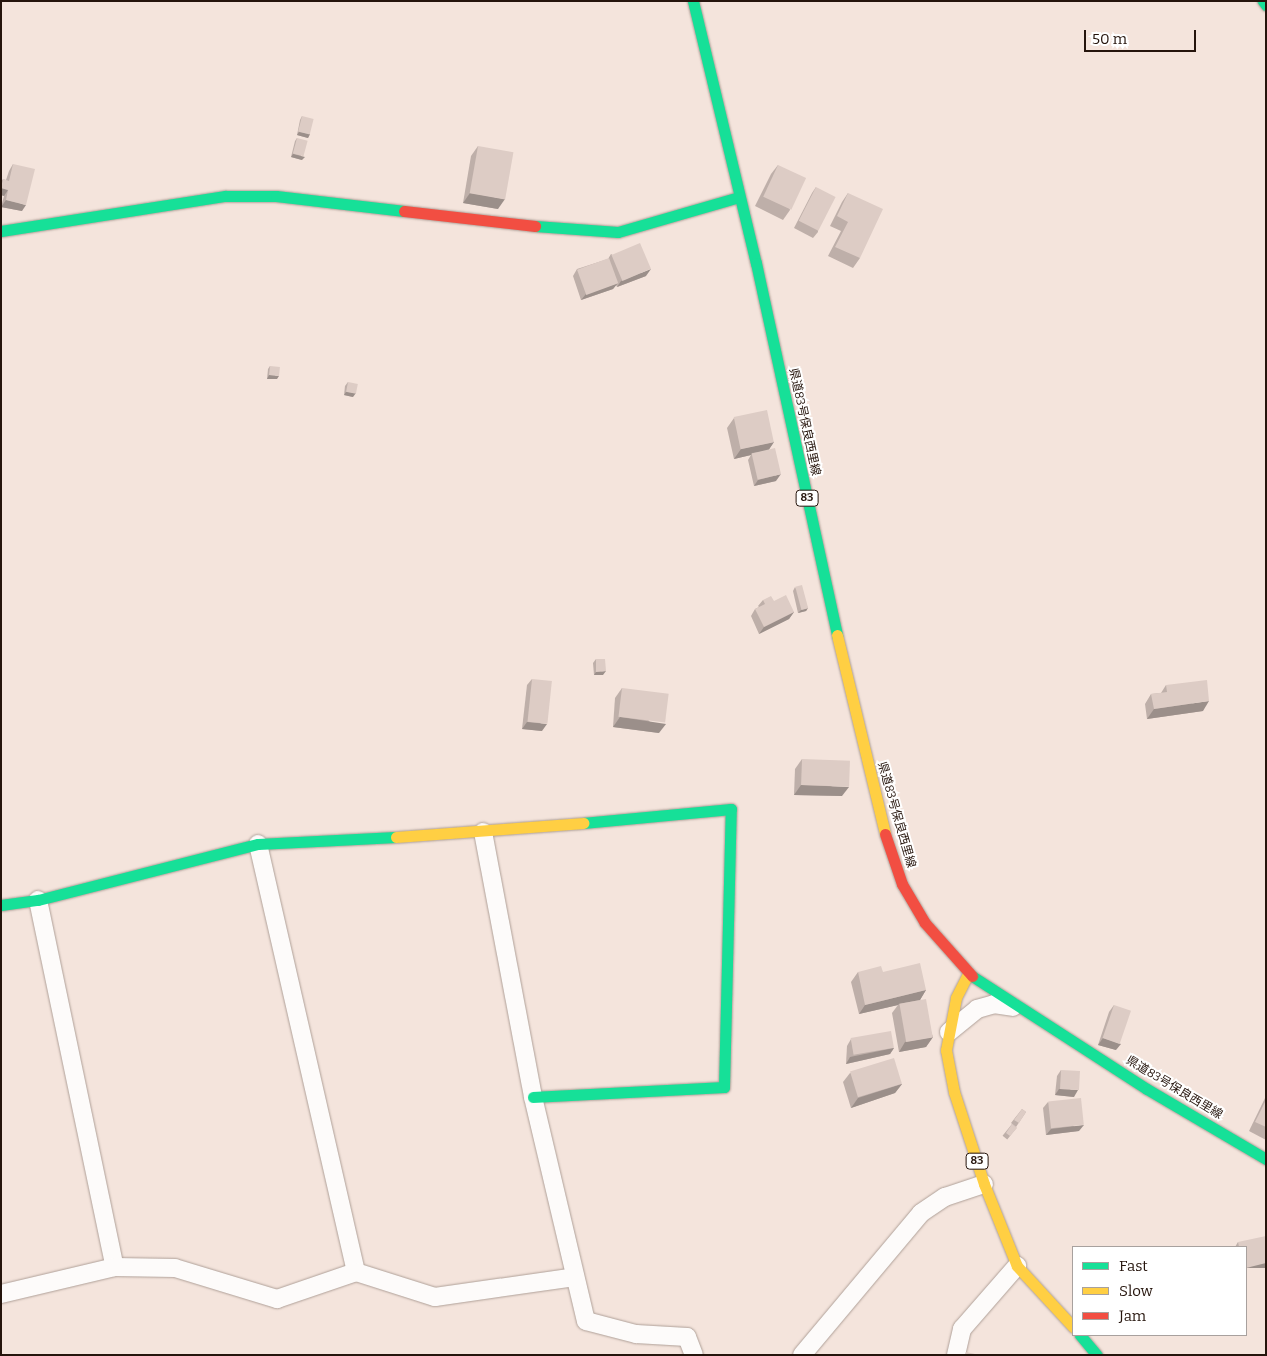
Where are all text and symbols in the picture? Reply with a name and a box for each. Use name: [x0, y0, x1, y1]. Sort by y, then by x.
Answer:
scale bar: [1087, 20, 1200, 52]
text: 50 m: [1092, 30, 1127, 48]
street label: 県道83号保良西里線: [786, 367, 822, 477]
road number: 83: [794, 489, 820, 506]
street label: 県道83号保良西里線: [874, 760, 918, 870]
street label: 県道83号保良西里線: [1123, 1054, 1225, 1122]
road number: 83: [964, 1152, 990, 1170]
legend: [1072, 1246, 1247, 1336]
text: Fast: [1119, 1257, 1148, 1275]
text: Slow: [1119, 1282, 1153, 1300]
text: Jam: [1119, 1307, 1146, 1325]

